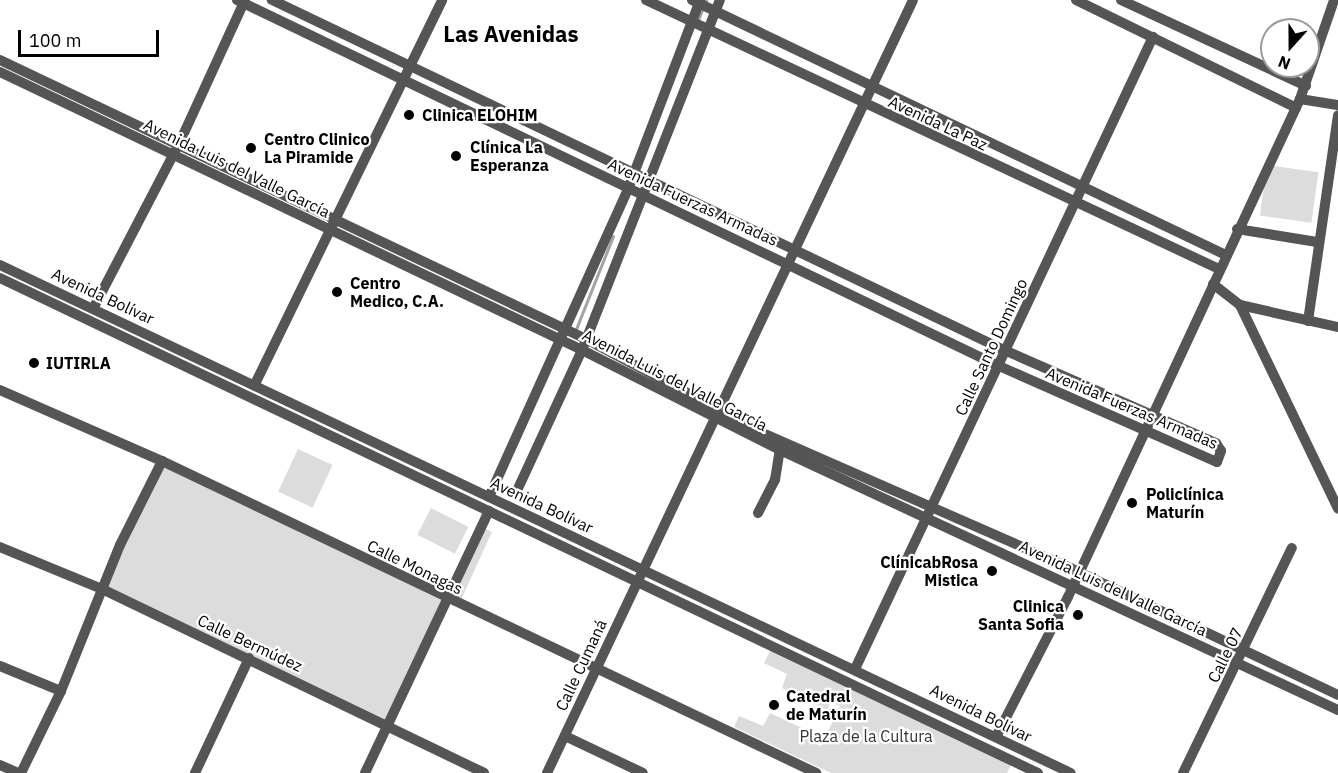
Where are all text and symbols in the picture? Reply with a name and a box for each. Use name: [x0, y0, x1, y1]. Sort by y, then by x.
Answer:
scale bar: [21, 18, 162, 56]
north arrow: [1260, 18, 1320, 78]
district label: Las Avenidas: [443, 21, 579, 47]
text: 100 m: [29, 29, 81, 52]
text: N: [1275, 52, 1293, 74]
street label: Avenida La Paz: [885, 92, 991, 154]
place label: Clinica ELOHIM: [422, 105, 538, 125]
marker: Clinica ELOHIM: [400, 106, 418, 124]
street label: Avenida Luis del Valle García: [141, 114, 333, 222]
place label: Centro Clinico La Piramide: [264, 129, 369, 167]
place label: Clínica La Esperanza: [470, 137, 549, 175]
marker: Centro Clinico La Piramide: [242, 139, 260, 157]
marker: Clínica La Esperanza: [447, 147, 465, 165]
street label: Avenida Fuerzas Armadas: [605, 154, 781, 250]
street label: Avenida Bolívar: [49, 264, 157, 328]
place label: Centro Medico, C.A.: [350, 273, 444, 311]
street label: Calle Santo Domingo: [951, 275, 1031, 419]
marker: Centro Medico, C.A.: [328, 283, 346, 301]
street label: Avenida Luis del Valle García: [579, 325, 771, 435]
place label: IUTIRLA: [46, 353, 111, 373]
marker: IUTIRLA: [27, 356, 41, 370]
street label: Avenida Fuerzas Armadas: [1043, 363, 1221, 453]
street label: Avenida Bolívar: [488, 473, 596, 537]
place label: Policlínica Maturín: [1146, 484, 1224, 522]
marker: Policlínica Maturín: [1123, 494, 1141, 512]
street label: Calle Monagas: [364, 536, 466, 598]
street label: Avenida Luis del Valle García: [1016, 536, 1210, 640]
place label: ClínicabRosa Mistica: [880, 552, 978, 590]
marker: ClínicabRosa Mistica: [983, 562, 1001, 580]
place label: Clinica Santa Sofia: [978, 596, 1064, 634]
marker: Clinica Santa Sofia: [1069, 606, 1087, 624]
street label: Calle Bermúdez: [195, 610, 305, 676]
street label: Calle Cumaná: [551, 616, 611, 714]
street label: Calle 07: [1203, 624, 1247, 686]
street label: Avenida Bolívar: [927, 680, 1035, 746]
place label: Catedral de Maturín: [786, 686, 867, 724]
marker: Catedral de Maturín: [767, 698, 781, 712]
park label: Plaza de la Cultura: [799, 726, 933, 746]

